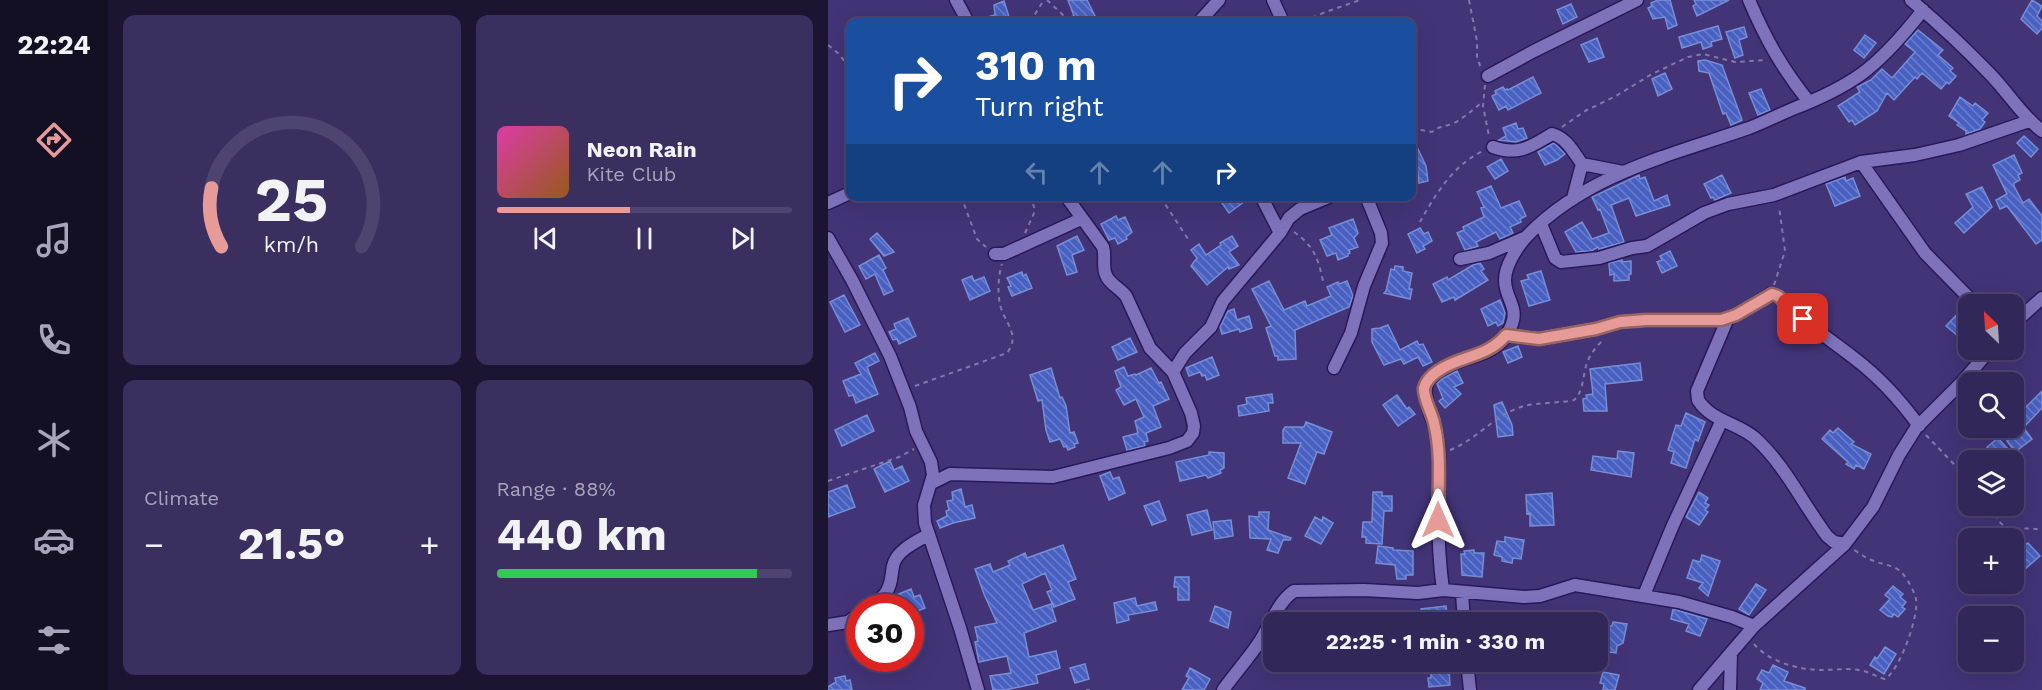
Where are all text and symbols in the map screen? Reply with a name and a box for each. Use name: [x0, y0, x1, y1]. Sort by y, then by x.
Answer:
text: 22:24: [17, 29, 91, 61]
text: 310 m: [975, 41, 1097, 90]
icon: right: [876, 42, 954, 120]
text: Turn right: [975, 91, 1104, 123]
icon: directions: [33, 119, 75, 161]
text: Neon Rain: [587, 137, 697, 162]
icon: left: [1020, 156, 1053, 189]
icon: ahead: [1083, 156, 1116, 189]
icon: ahead: [1146, 156, 1179, 189]
icon: right: [1209, 156, 1242, 189]
text: Kite Club: [587, 162, 676, 186]
text: 25: [255, 163, 329, 236]
icon: music: [33, 219, 75, 261]
icon: previous: [529, 222, 562, 255]
icon: pause: [628, 222, 661, 255]
icon: next: [726, 222, 759, 255]
text: km/h: [264, 233, 319, 258]
pin: [1777, 293, 1828, 344]
north arrow: [1958, 294, 2024, 360]
map controls: [1958, 294, 2024, 672]
icon: arrive: [1786, 302, 1819, 335]
icon: phone: [33, 319, 75, 361]
button: search: [1958, 372, 2024, 438]
icon: climate: [33, 419, 75, 461]
button: layers: [1958, 450, 2024, 516]
text: Range · 88%: [497, 477, 616, 501]
text: Climate: [144, 486, 219, 510]
position arrow: [1406, 488, 1470, 552]
text: 440 km: [497, 508, 667, 561]
text: 21.5°: [238, 517, 346, 570]
icon: car: [33, 519, 75, 561]
text: −: [144, 525, 164, 564]
text: +: [420, 525, 440, 564]
button: +: [1958, 528, 2024, 594]
speed limit sign: 30: [846, 594, 924, 672]
button: −: [1958, 606, 2024, 672]
icon: filters: [33, 619, 75, 661]
text: 22:25 · 1 min · 330 m: [1326, 629, 1545, 654]

